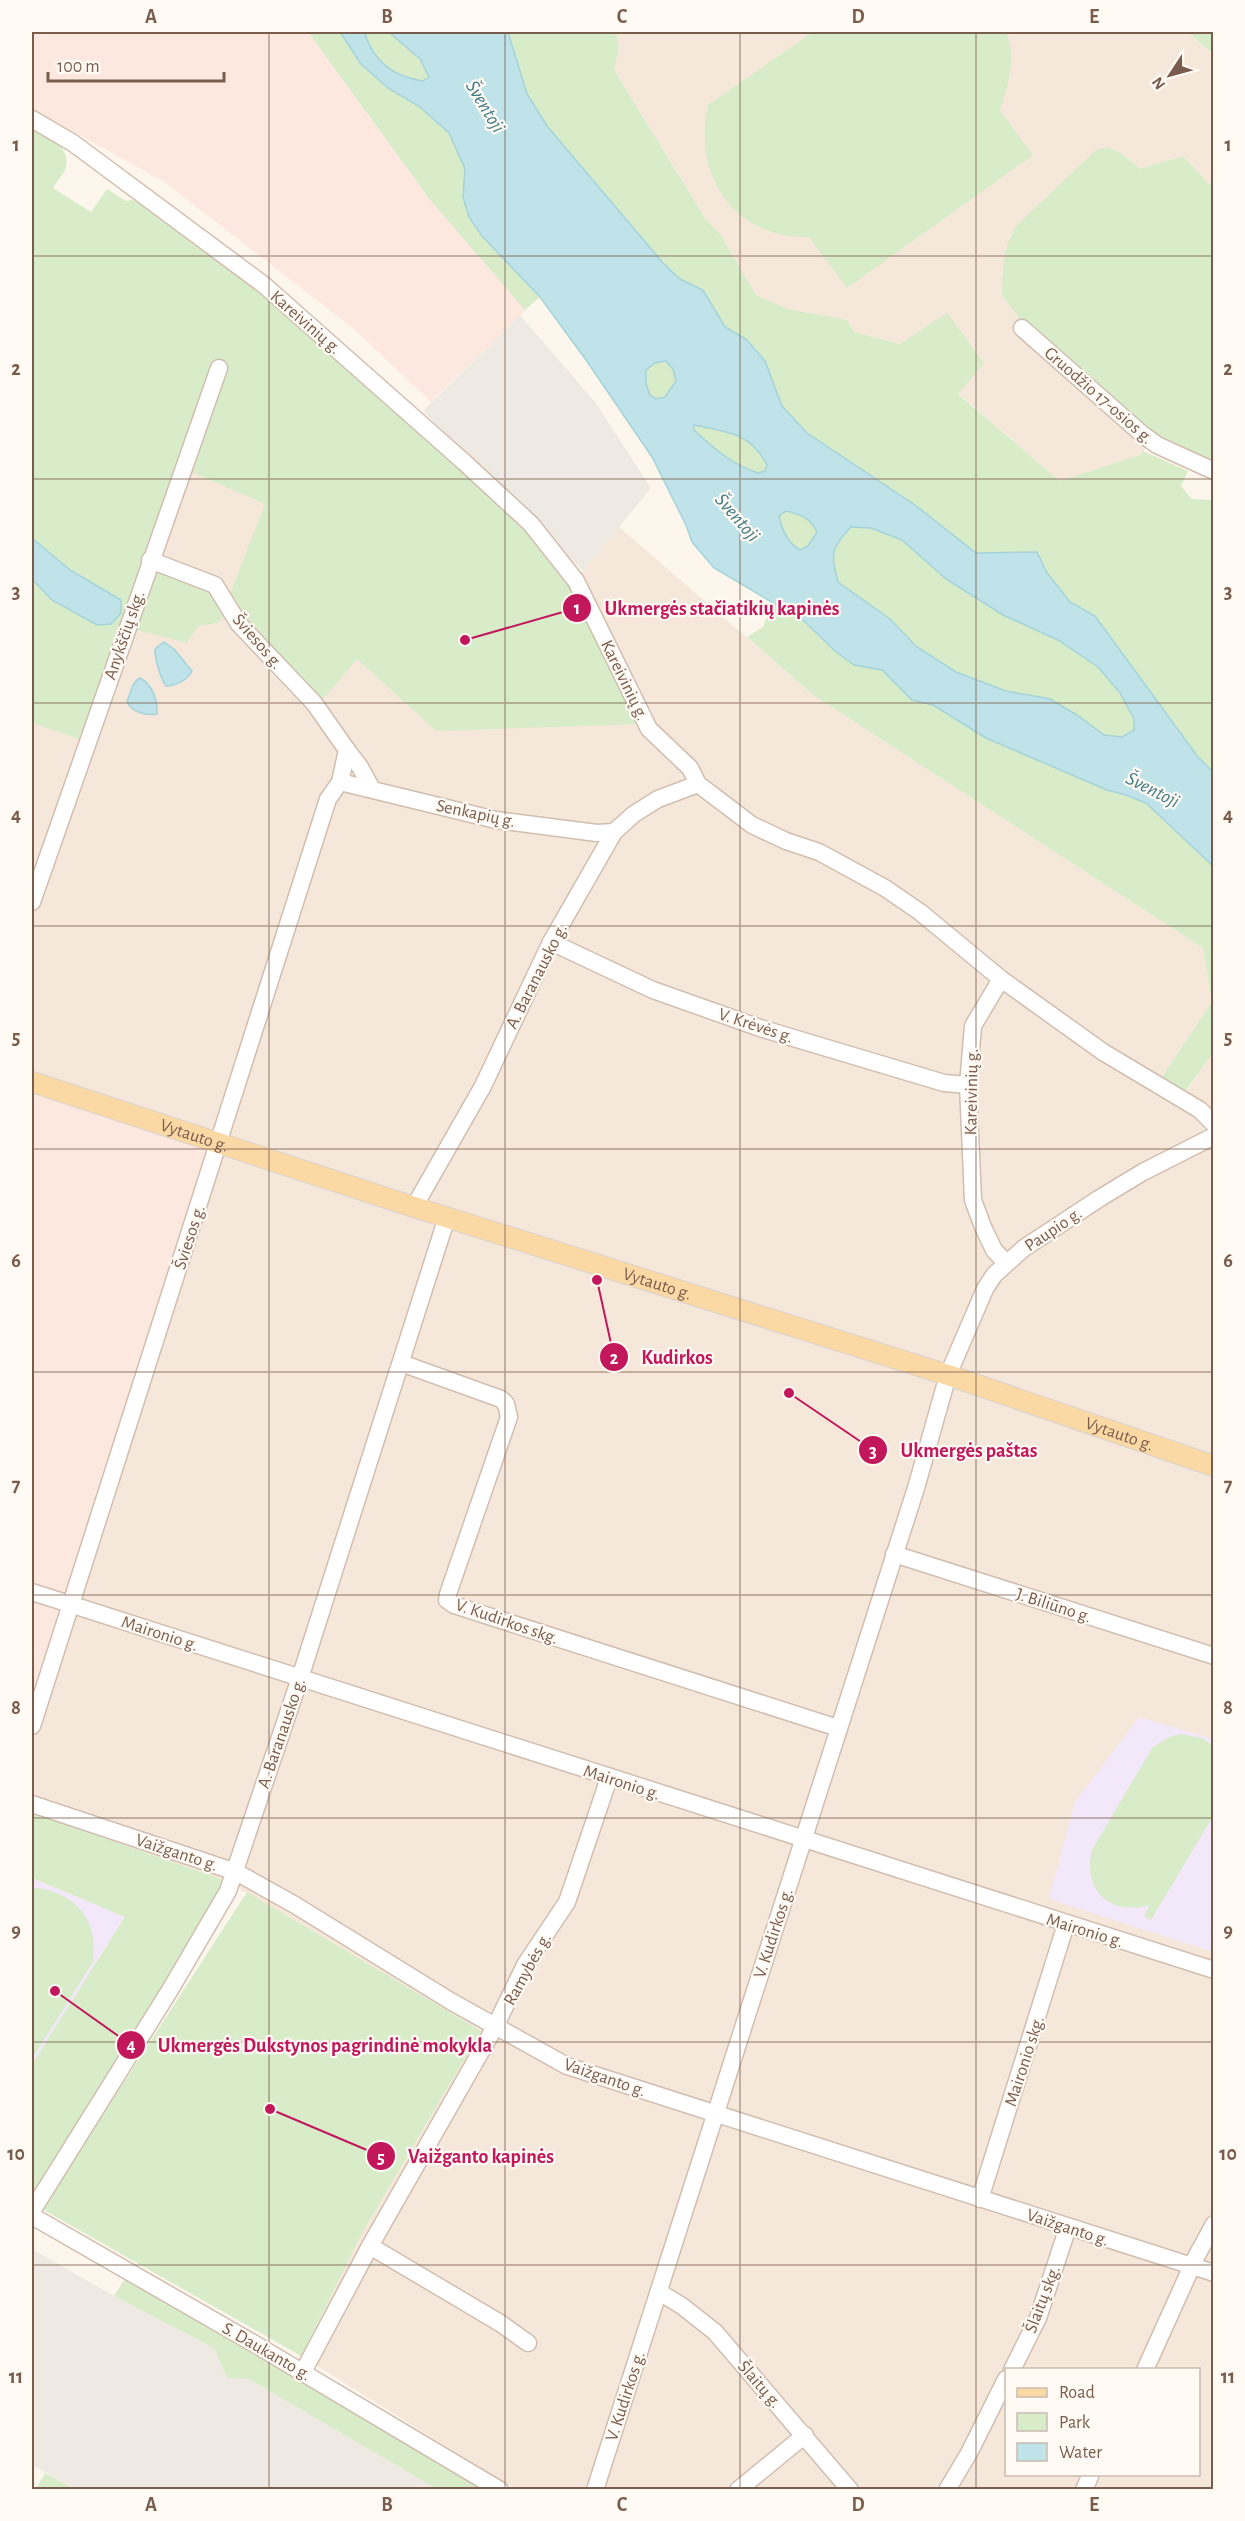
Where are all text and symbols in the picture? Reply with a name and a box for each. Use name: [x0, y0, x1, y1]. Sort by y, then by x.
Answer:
text: A: [145, 7, 157, 27]
text: B: [381, 7, 393, 27]
text: C: [617, 7, 628, 27]
text: D: [851, 7, 865, 27]
text: E: [1089, 7, 1099, 27]
scale bar: [48, 45, 224, 83]
north arrow: [1140, 45, 1200, 105]
text: 100 m: [57, 58, 100, 76]
text: N: [1149, 74, 1168, 92]
water label: Šventoji: [462, 76, 509, 136]
text: 1: [12, 135, 20, 155]
text: 1: [1224, 135, 1232, 155]
street label: Kareivinių g.: [267, 287, 344, 358]
street label: Gruodžio 17-osios g.: [1041, 344, 1156, 448]
text: 2: [11, 359, 21, 379]
text: 2: [1223, 359, 1233, 379]
water label: Šventoji: [711, 489, 764, 546]
text: 3: [12, 582, 20, 602]
text: 3: [1224, 582, 1232, 602]
street label: Anykščių skg.: [101, 589, 149, 682]
callout: Ukmergės stačiatikių kapinės: [562, 589, 851, 627]
text: Ukmergės stačiatikių kapinės: [605, 599, 840, 619]
text: 1: [574, 600, 580, 618]
street label: Šviesos g.: [229, 609, 288, 673]
street label: Kareivinių g.: [597, 637, 651, 723]
water label: Šventoji: [1123, 767, 1183, 812]
street label: Senkapių g.: [435, 797, 517, 831]
text: 4: [11, 805, 21, 825]
text: 4: [1223, 805, 1233, 825]
street label: A. Baranausko g.: [503, 921, 571, 1032]
street label: V. Krėvės g.: [716, 1005, 795, 1046]
text: 5: [12, 1028, 20, 1048]
text: 5: [1224, 1028, 1232, 1048]
street label: Kareivinių g.: [962, 1048, 982, 1136]
street label: Vytauto g.: [158, 1117, 231, 1156]
street label: Šviesos g.: [168, 1202, 209, 1272]
street label: Paupio g.: [1022, 1204, 1085, 1255]
text: 6: [11, 1251, 21, 1271]
text: 6: [1223, 1251, 1233, 1271]
street label: Vytauto g.: [620, 1265, 694, 1304]
callout: Kudirkos: [599, 1338, 724, 1376]
text: Kudirkos: [641, 1348, 713, 1368]
text: 2: [610, 1350, 619, 1368]
street label: Vytauto g.: [1083, 1415, 1156, 1455]
callout: Ukmergės paštas: [858, 1431, 1049, 1469]
text: Ukmergės paštas: [901, 1441, 1038, 1461]
text: 3: [869, 1443, 877, 1461]
text: 7: [12, 1475, 21, 1495]
text: 7: [1224, 1475, 1233, 1495]
street label: J. Biliūno g.: [1014, 1585, 1094, 1627]
street label: V. Kudirkos skg.: [453, 1596, 560, 1648]
street label: Maironio g.: [119, 1613, 200, 1655]
street label: A. Baranausko g.: [255, 1676, 309, 1791]
text: 8: [11, 1698, 21, 1718]
text: 8: [1223, 1698, 1233, 1718]
street label: Maironio g.: [581, 1762, 662, 1804]
street label: Vaižganto g.: [133, 1831, 220, 1875]
street label: V. Kudirkos g.: [751, 1886, 797, 1980]
street label: Maironio g.: [1044, 1911, 1125, 1951]
text: 9: [11, 1921, 21, 1941]
text: 9: [1223, 1921, 1233, 1941]
street label: Ramybės g.: [501, 1930, 555, 2009]
street label: Maironio skg.: [1002, 2014, 1048, 2109]
callout: Ukmergės Dukstynos pagrindinė mokykla: [116, 2026, 504, 2064]
text: Ukmergės Dukstynos pagrindinė mokykla: [158, 2036, 493, 2056]
text: 4: [126, 2037, 136, 2055]
street label: Vaižganto g.: [561, 2056, 648, 2100]
callout: Vaižganto kapinės: [366, 2137, 566, 2175]
text: 10: [7, 2144, 25, 2164]
text: 10: [1219, 2144, 1237, 2164]
text: Vaižganto kapinės: [408, 2147, 554, 2167]
text: 5: [377, 2149, 385, 2167]
street label: Vaižganto g.: [1024, 2206, 1111, 2250]
street label: Šlaitų skg.: [1019, 2262, 1064, 2336]
street label: S. Daukanto g.: [219, 2319, 314, 2384]
street label: V. Kudirkos g.: [603, 2349, 649, 2443]
street label: Šlaitų g.: [734, 2356, 787, 2412]
text: 11: [9, 2367, 23, 2387]
text: 11: [1221, 2367, 1235, 2387]
legend: [1005, 2368, 1200, 2476]
text: Road: [1059, 2384, 1095, 2402]
text: Park: [1059, 2414, 1091, 2432]
text: Water: [1059, 2444, 1102, 2462]
text: A: [145, 2495, 157, 2515]
text: B: [381, 2495, 393, 2515]
text: C: [617, 2495, 628, 2515]
text: D: [851, 2495, 865, 2515]
text: E: [1089, 2495, 1099, 2515]

